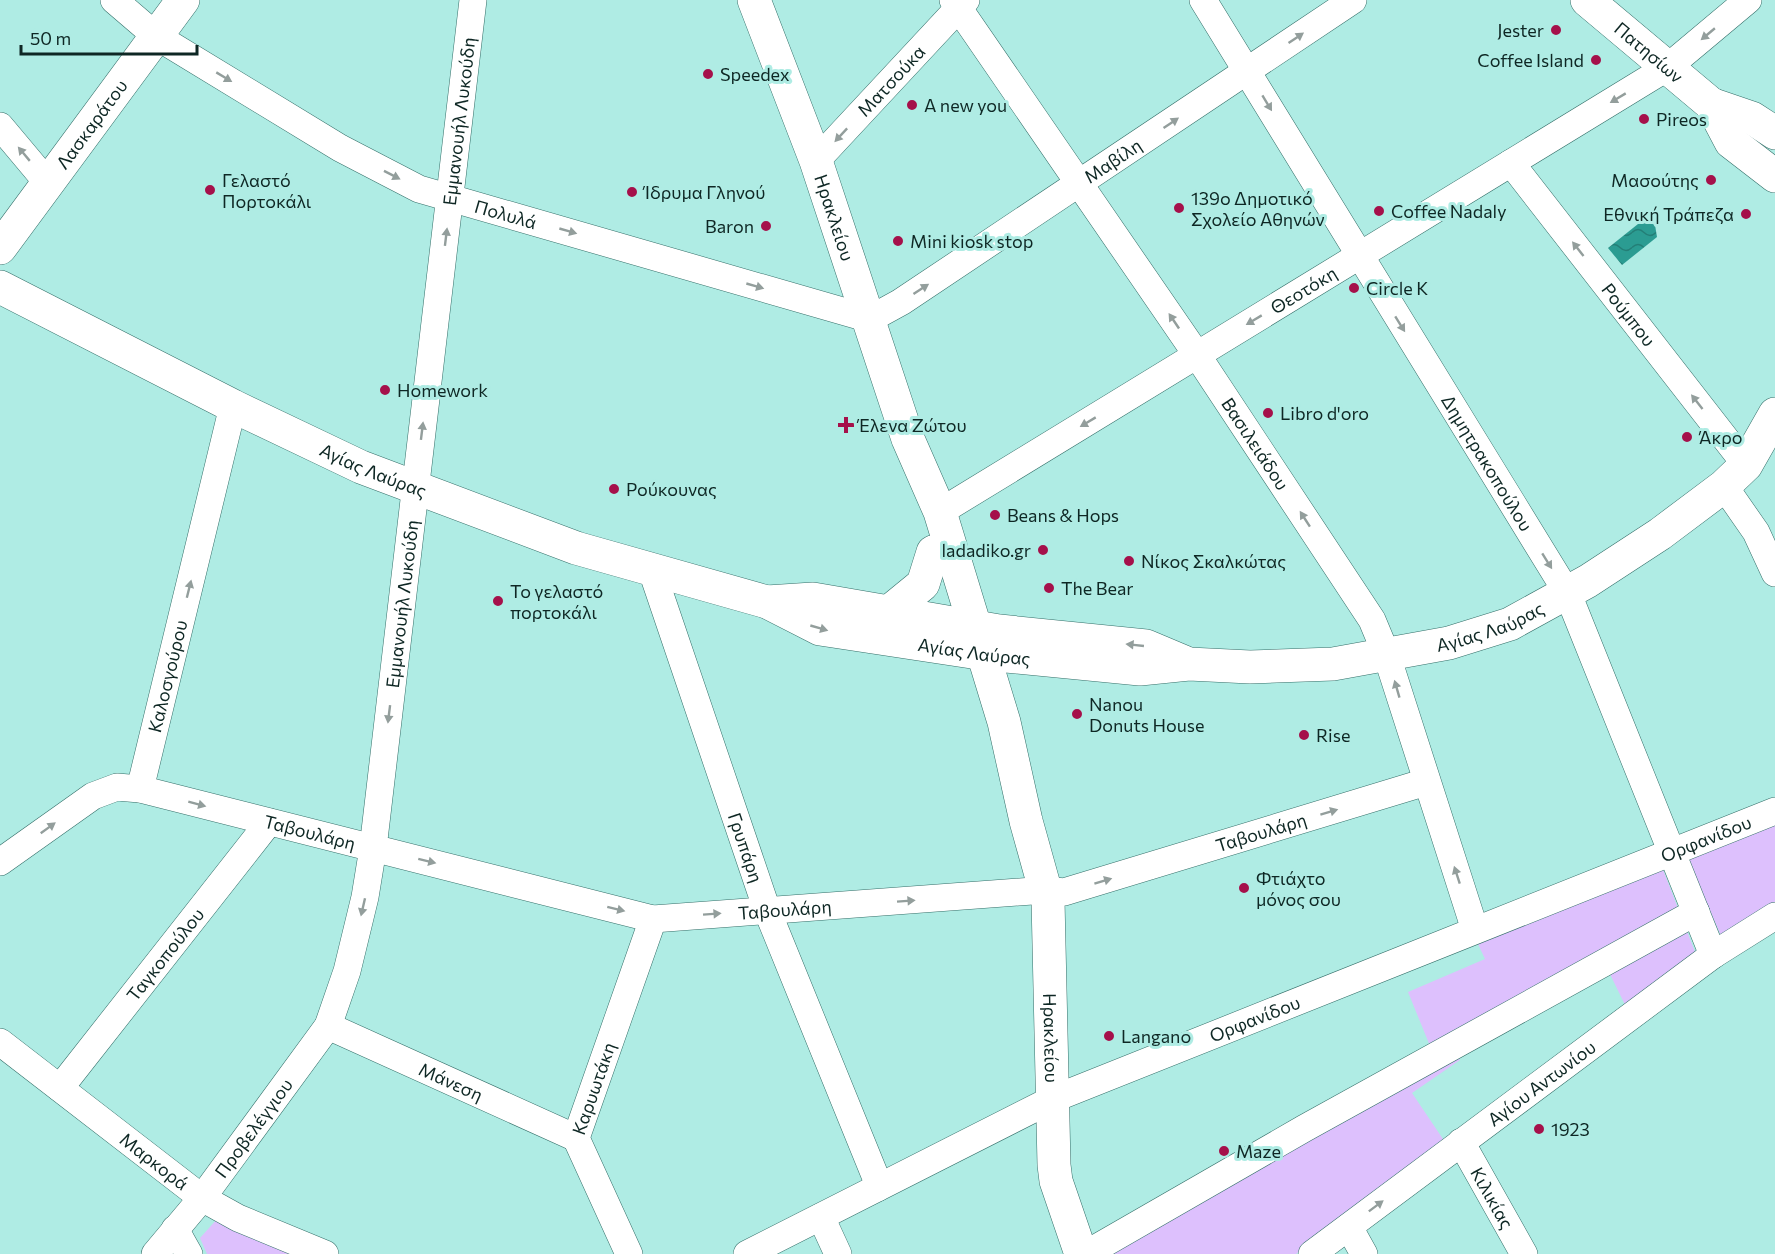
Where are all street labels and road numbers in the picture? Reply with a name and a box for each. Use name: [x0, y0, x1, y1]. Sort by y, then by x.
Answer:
street label: Πατησίων: [1610, 17, 1688, 87]
street label: Εμμανουήλ Λυκούδη: [438, 36, 480, 207]
street label: Ματσούκα: [852, 40, 930, 121]
street label: Λασκαράτου: [51, 75, 132, 173]
street label: Μαβίλη: [1080, 134, 1146, 188]
street label: Ηρακλείου: [810, 171, 859, 264]
street label: Πολυλά: [472, 195, 539, 233]
street label: Θεοτόκη: [1266, 261, 1341, 318]
street label: Ρούμπου: [1597, 279, 1660, 351]
street label: Δημητρακοπούλου: [1437, 390, 1538, 535]
street label: Βασιλειάδου: [1217, 393, 1294, 494]
street label: Αγίας Λαύρας: [317, 438, 430, 502]
street label: Εμμανουήλ Λυκούδη: [381, 519, 423, 689]
street label: Αγίας Λαύρας: [1435, 597, 1548, 656]
street label: Καλοσγούρου: [143, 618, 192, 735]
street label: Αγίας Λαύρας: [917, 633, 1031, 669]
street label: Ταβουλάρη: [1213, 808, 1309, 856]
street label: Ταβουλάρη: [262, 810, 358, 854]
street label: Γρυπάρη: [724, 810, 768, 885]
street label: Ορφανίδου: [1657, 811, 1754, 866]
street label: Ταβουλάρη: [737, 895, 832, 924]
street label: Ταγκοπούλου: [122, 903, 208, 1005]
street label: Ορφανίδου: [1206, 991, 1303, 1047]
street label: Ηρακλείου: [1039, 993, 1063, 1083]
street label: Αγίου Αντωνίου: [1483, 1036, 1600, 1130]
street label: Καρυωτάκη: [567, 1039, 620, 1138]
street label: Μάνεση: [416, 1058, 486, 1106]
street label: Προβελέγγιου: [210, 1074, 297, 1182]
street label: Μαρκορά: [116, 1128, 193, 1195]
street label: Κιλικίας: [1466, 1163, 1518, 1233]

